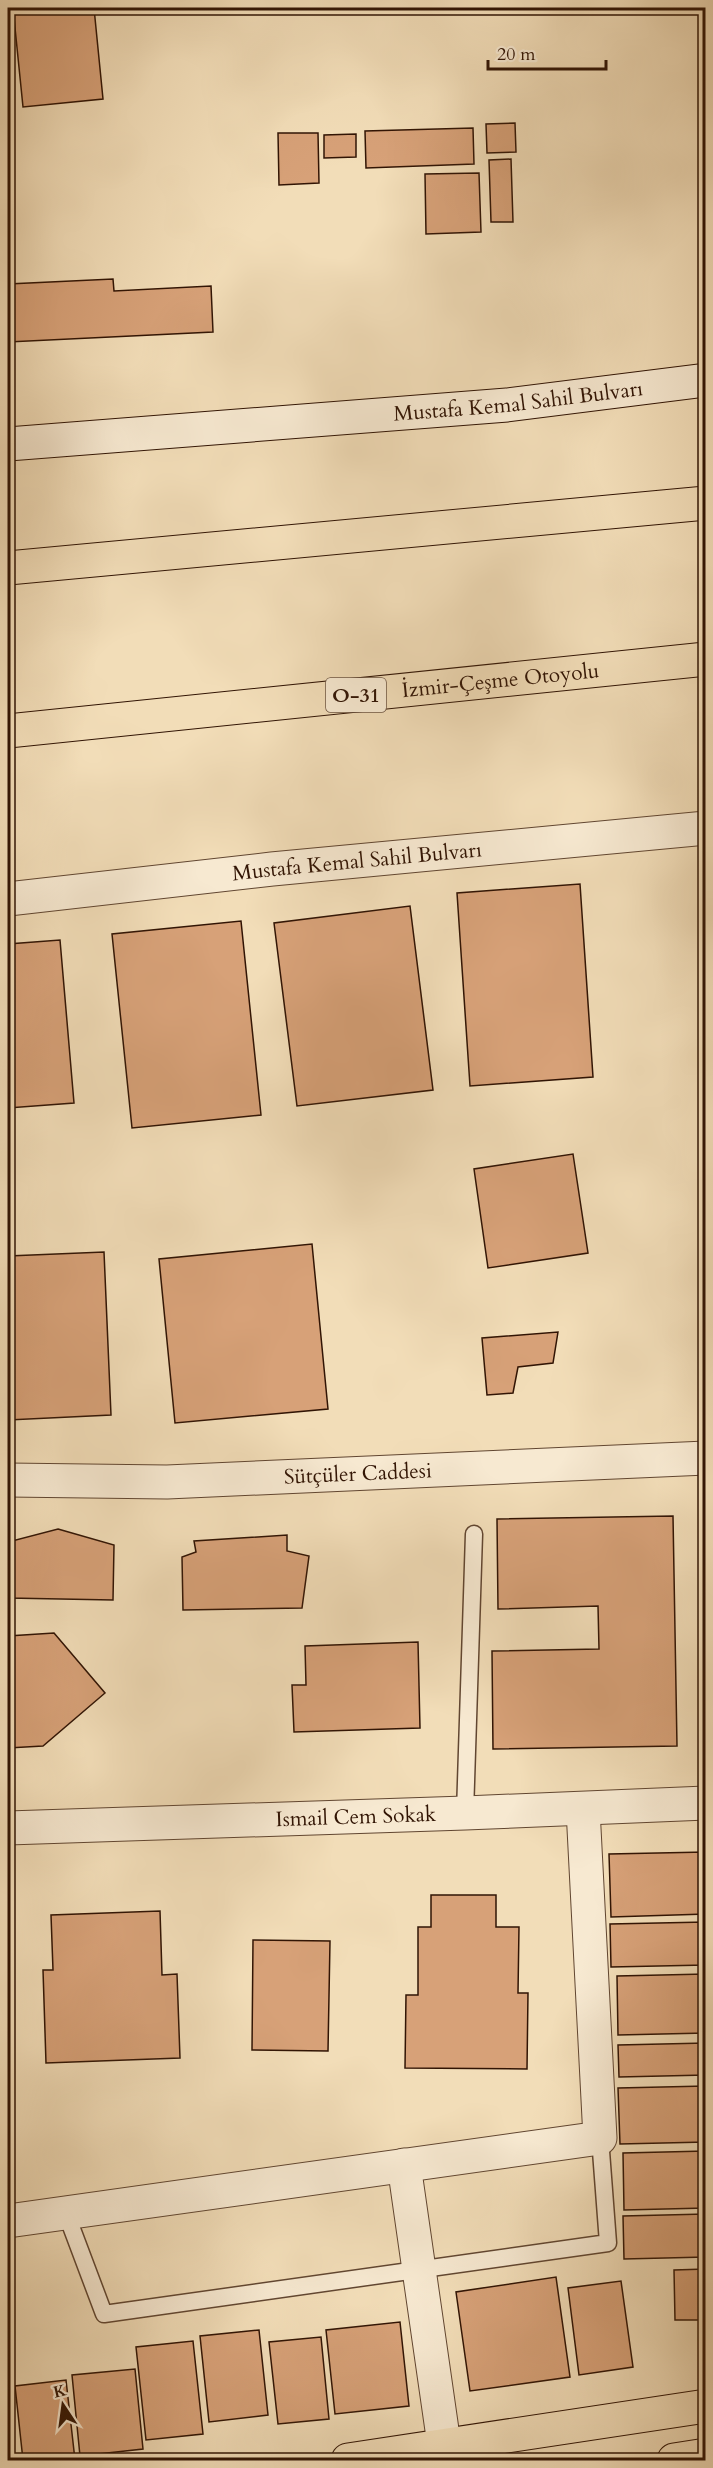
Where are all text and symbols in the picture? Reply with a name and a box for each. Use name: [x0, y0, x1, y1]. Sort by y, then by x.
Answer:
scale bar: [488, 33, 606, 71]
text: 20 m: [497, 42, 536, 67]
street label: Mustafa Kemal Sahil Bulvarı: [392, 374, 645, 429]
street label: İzmir-Çeşme Otoyolu: [400, 656, 601, 705]
road number: O-31: [326, 678, 386, 712]
street label: Mustafa Kemal Sahil Bulvarı: [231, 835, 483, 888]
street label: Sütçüler Caddesi: [283, 1456, 432, 1492]
street label: Ismail Cem Sokak: [275, 1800, 437, 1834]
north arrow: [33, 2375, 93, 2435]
text: K: [51, 2379, 69, 2404]

